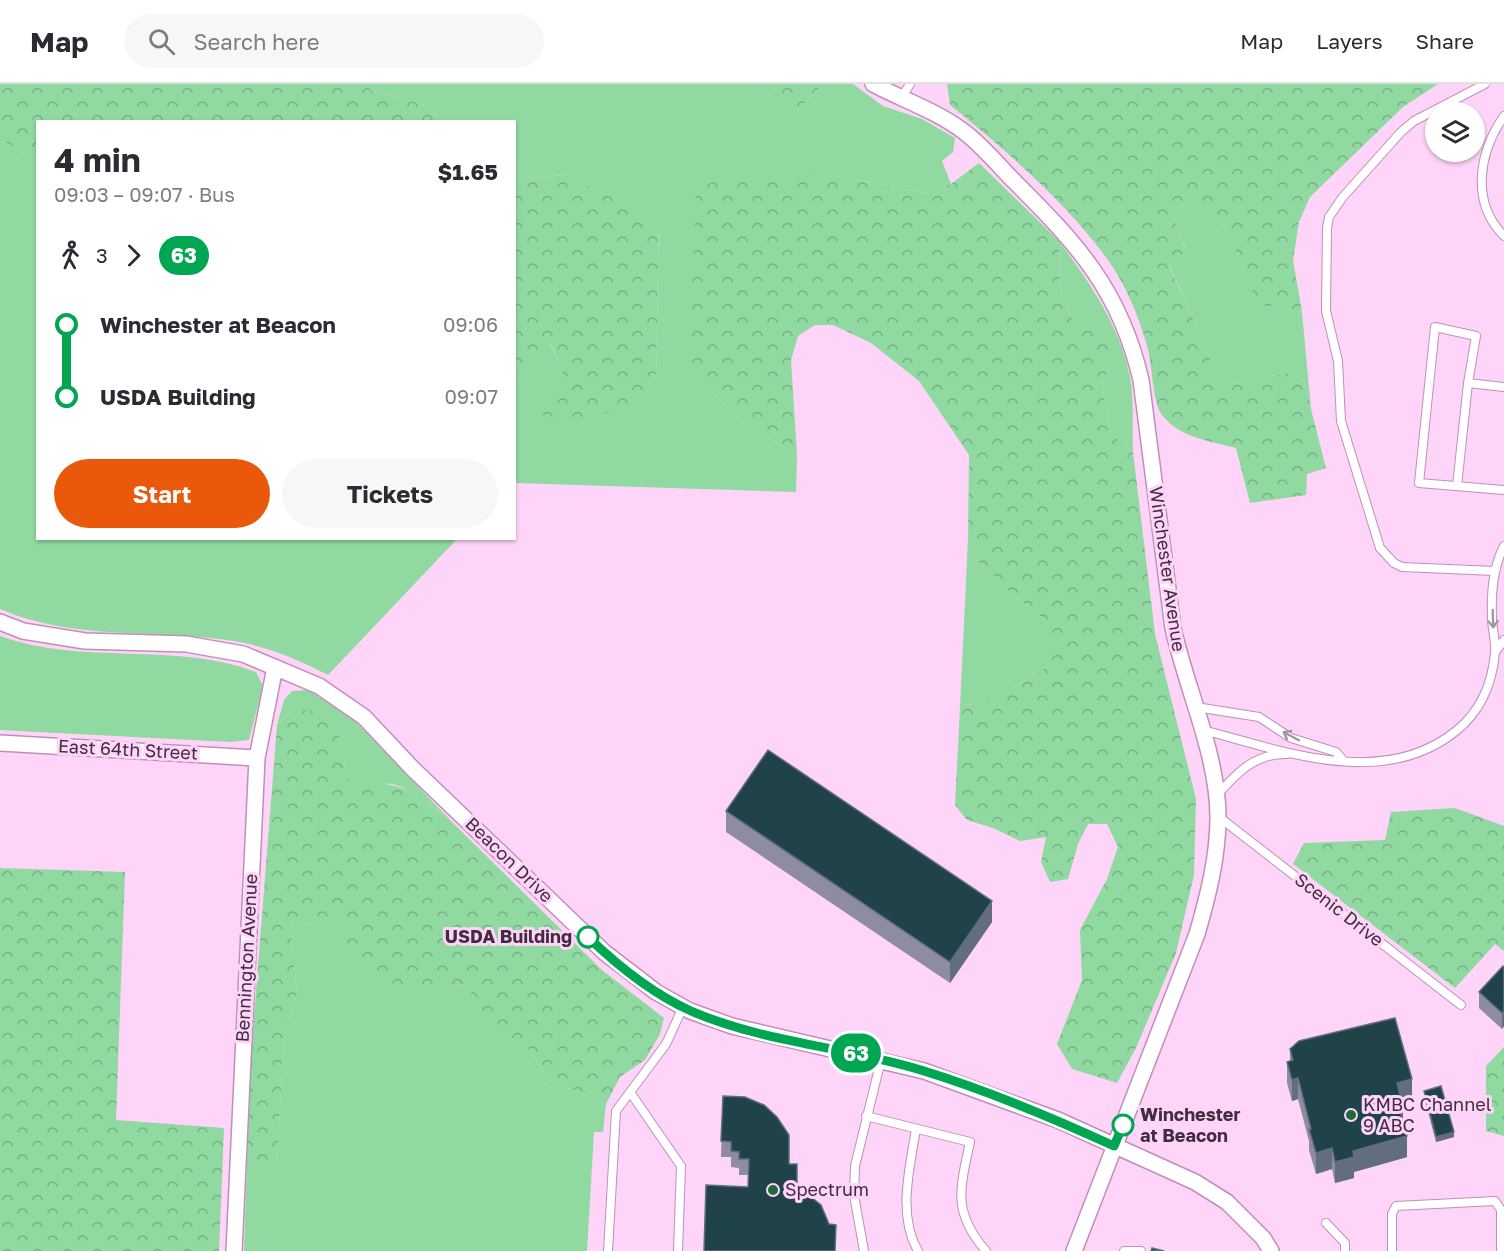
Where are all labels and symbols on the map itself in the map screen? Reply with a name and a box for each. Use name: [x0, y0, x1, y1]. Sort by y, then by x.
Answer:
street label: Winchester Avenue: [1145, 485, 1190, 653]
one-way arrow: [1487, 608, 1498, 628]
one-way arrow: [1283, 730, 1300, 742]
street label: East 64th Street: [58, 734, 199, 764]
street label: Beacon Drive: [461, 812, 558, 907]
street label: Scenic Drive: [1291, 868, 1388, 951]
street label: Bennington Avenue: [231, 873, 261, 1043]
place label: USDA Building: [445, 925, 572, 947]
marker: USDA Building: [577, 926, 599, 948]
line badge: 63: [829, 1034, 883, 1072]
place label: KMBC Channel 9 ABC: [1363, 1093, 1492, 1136]
place label: Winchester at Beacon: [1140, 1103, 1241, 1146]
marker: KMBC Channel 9 ABC: [1344, 1108, 1358, 1122]
marker: Winchester at Beacon: [1112, 1114, 1134, 1136]
place label: Spectrum: [785, 1178, 869, 1200]
marker: Spectrum: [766, 1183, 780, 1197]

